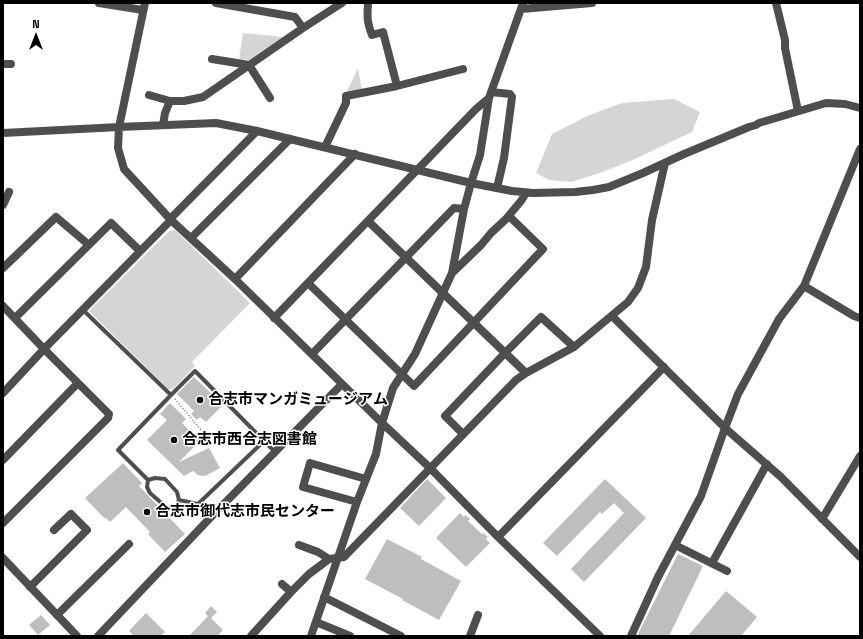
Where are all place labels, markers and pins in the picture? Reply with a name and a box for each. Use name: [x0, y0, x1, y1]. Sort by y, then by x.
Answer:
place label: 合志市マンガミュージアム: [208, 391, 388, 409]
marker: 合志市マンガミュージアム: [195, 395, 205, 405]
place label: 合志市西合志図書館: [182, 431, 317, 449]
marker: 合志市西合志図書館: [169, 435, 179, 445]
place label: 合志市御代志市民センター: [155, 503, 335, 521]
marker: 合志市御代志市民センター: [142, 507, 152, 517]

